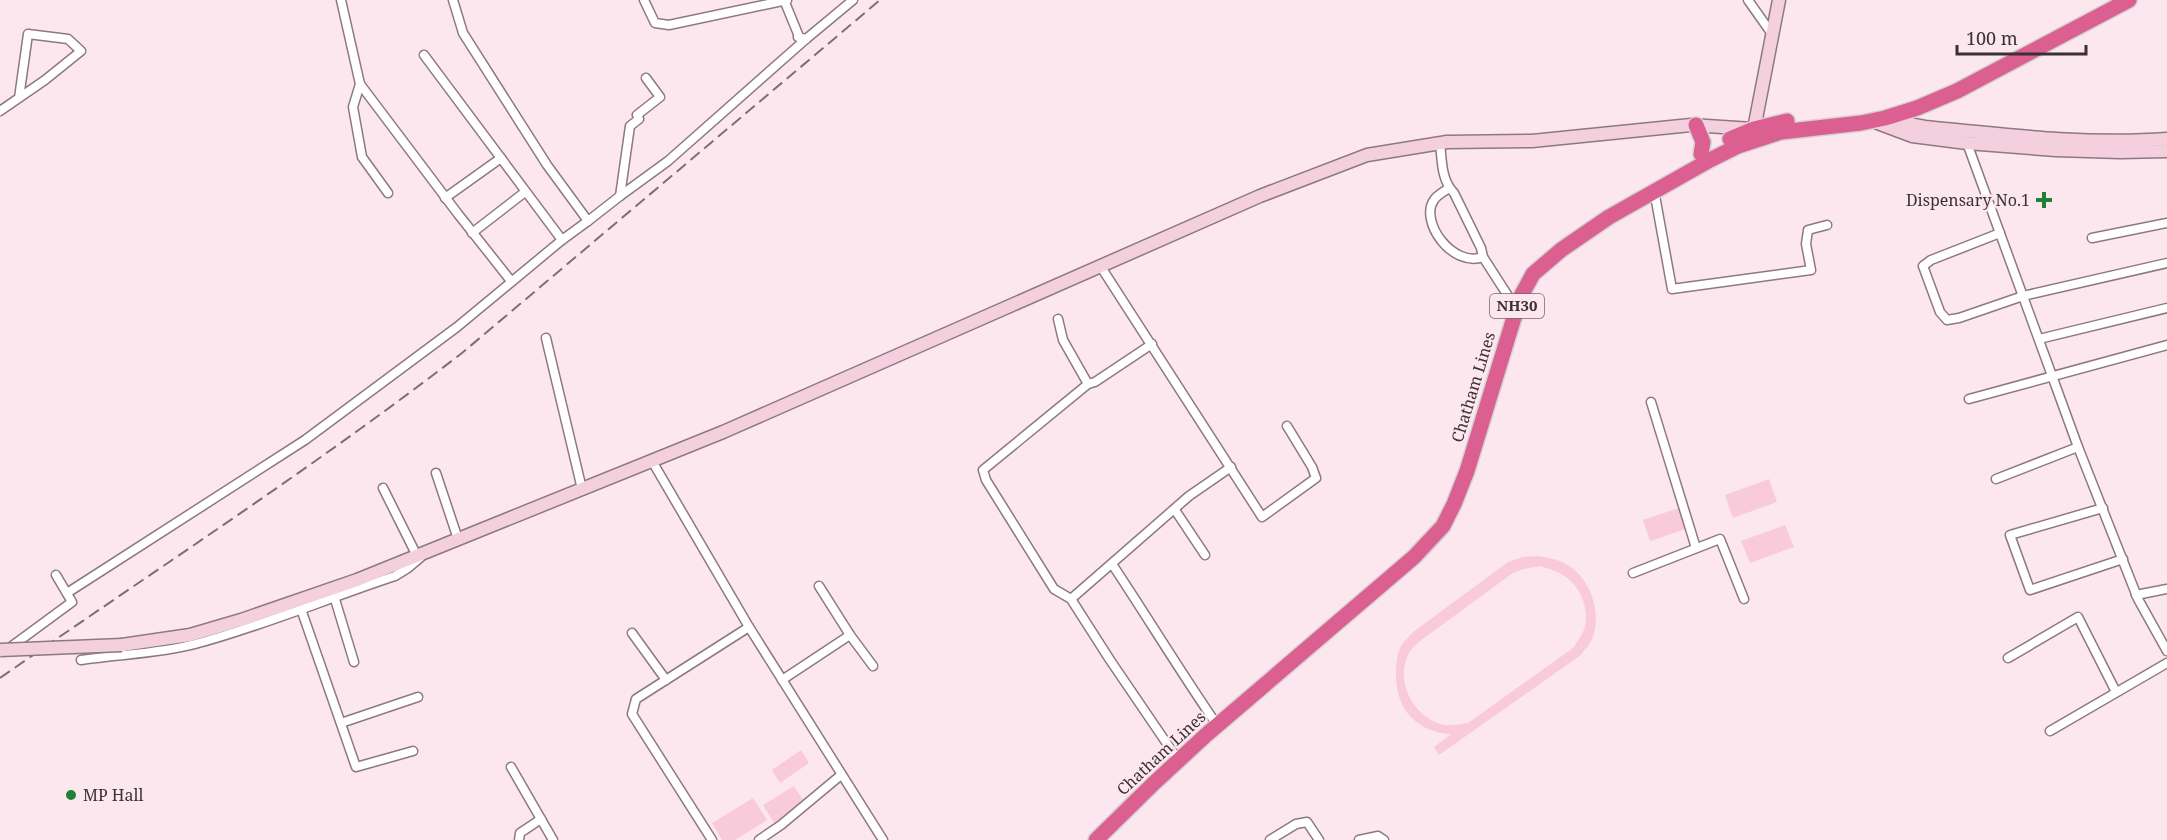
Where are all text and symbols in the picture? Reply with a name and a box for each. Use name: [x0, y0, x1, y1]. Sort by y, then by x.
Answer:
scale bar: [1957, 18, 2086, 56]
text: 100 m: [1966, 26, 2018, 50]
place label: Dispensary No.1: [1906, 189, 2030, 211]
marker: Dispensary No.1: [2035, 191, 2053, 209]
road number: NH30: [1490, 294, 1544, 318]
street label: Chatham Lines: [1446, 329, 1500, 445]
street label: Chatham Lines: [1112, 706, 1210, 800]
place label: MP Hall: [83, 784, 143, 806]
marker: MP Hall: [64, 788, 78, 802]

